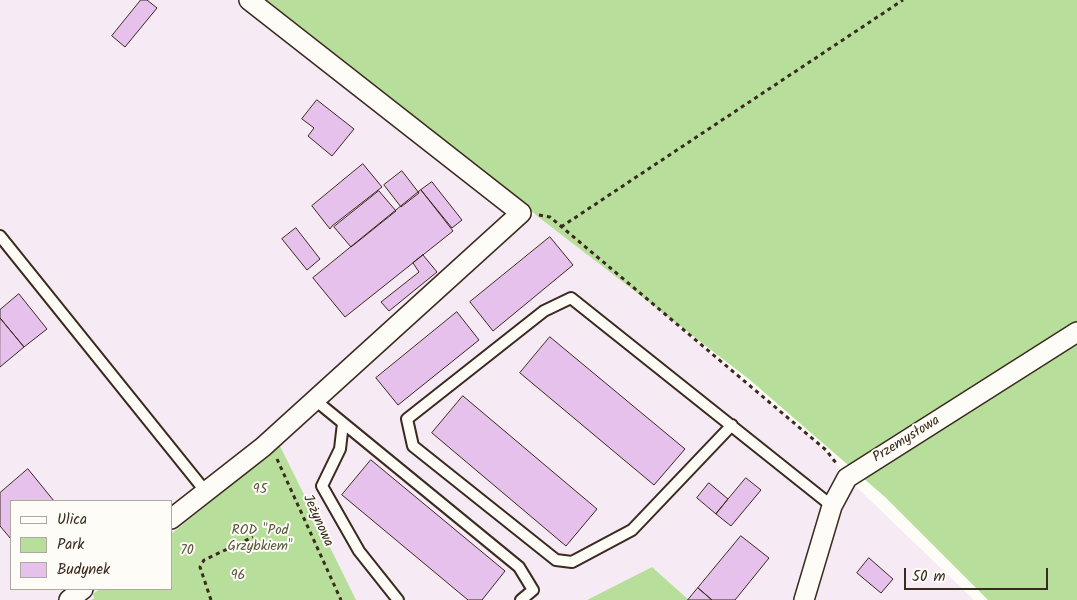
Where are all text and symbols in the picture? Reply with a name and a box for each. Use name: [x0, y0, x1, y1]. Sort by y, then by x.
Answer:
street label: Przemysłowa: [870, 413, 944, 467]
park label: 95: [253, 483, 267, 499]
street label: Jeżynowa: [298, 492, 336, 550]
legend: [10, 500, 172, 590]
text: Ulica: [57, 508, 87, 532]
park label: ROD "Pod Grzybkiem": [227, 524, 293, 556]
text: Park: [57, 533, 84, 557]
park label: 70: [180, 544, 194, 560]
text: Budynek: [57, 558, 110, 582]
scale bar: [907, 558, 1051, 590]
text: 50 m: [912, 565, 946, 589]
park label: 96: [231, 569, 245, 585]

